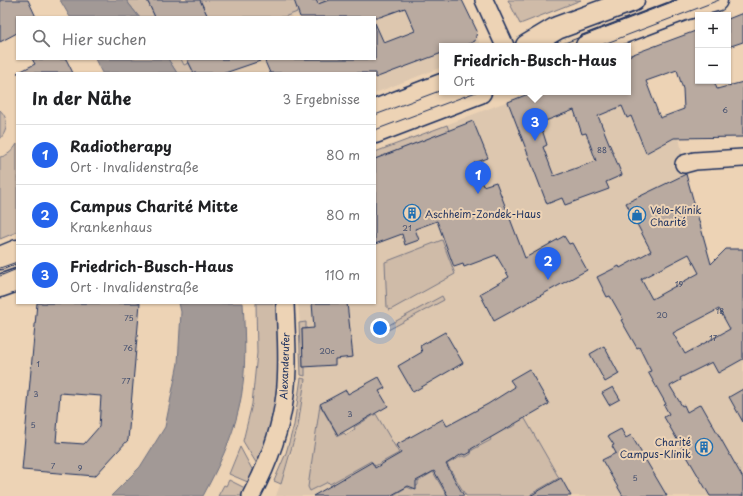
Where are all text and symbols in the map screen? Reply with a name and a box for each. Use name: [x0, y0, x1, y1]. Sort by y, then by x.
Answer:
map controls: [695, 12, 731, 84]
button: +: [695, 12, 731, 48]
search box: [16, 16, 376, 60]
icon: search: [30, 27, 52, 49]
text: Hier suchen: [62, 27, 147, 50]
popup: [439, 43, 631, 95]
text: Friedrich-Busch-Haus: [453, 48, 617, 71]
button: −: [695, 48, 731, 84]
text: Ort: [453, 71, 475, 90]
text: In der Nähe: [32, 85, 131, 111]
text: 3 Ergebnisse: [283, 89, 360, 108]
house number: 6: [722, 104, 728, 116]
pin: 3: [522, 108, 548, 141]
text: Radiotherapy: [70, 134, 172, 157]
house number: 88: [597, 144, 607, 156]
text: 1: [42, 145, 48, 164]
text: 80 m: [326, 145, 360, 164]
text: Ort · Invalidenstraße: [70, 157, 199, 176]
pin: 1: [465, 161, 491, 194]
text: Campus Charité Mitte: [70, 194, 238, 217]
place label: Velo-Klinik Charité: [650, 202, 702, 229]
building icon: Aschheim-Zondek-Haus: [402, 203, 422, 223]
text: 2: [40, 205, 50, 224]
text: 80 m: [326, 205, 360, 224]
shop icon: Velo-Klinik Charité: [627, 205, 647, 225]
place label: Aschheim-Zondek-Haus: [425, 206, 541, 221]
text: Krankenhaus: [70, 217, 152, 236]
house number: 21: [402, 222, 412, 234]
pin: 2: [535, 247, 561, 280]
text: Friedrich-Busch-Haus: [70, 254, 234, 277]
text: 3: [41, 265, 49, 284]
text: 110 m: [325, 265, 360, 284]
text: Ort · Invalidenstraße: [70, 277, 199, 296]
house number: 19: [675, 278, 683, 290]
house number: 18: [716, 305, 724, 317]
house number: 20: [656, 309, 668, 321]
house number: 75: [124, 312, 134, 324]
your location: [370, 318, 390, 338]
street label: Alexanderufer: [275, 332, 293, 400]
house number: 17: [709, 332, 718, 344]
house number: 76: [123, 342, 133, 354]
house number: 20c: [319, 345, 335, 357]
house number: 1: [36, 358, 40, 370]
house number: 77: [122, 375, 131, 387]
house number: 3: [33, 388, 39, 400]
house number: 3: [347, 408, 353, 420]
house number: 5: [30, 419, 36, 431]
place label: Charité Campus-Klinik: [620, 434, 691, 461]
building icon: Charité Campus-Klinik: [694, 437, 714, 457]
house number: 7: [51, 460, 56, 472]
house number: 9: [78, 462, 83, 474]
house number: 5: [632, 472, 638, 484]

